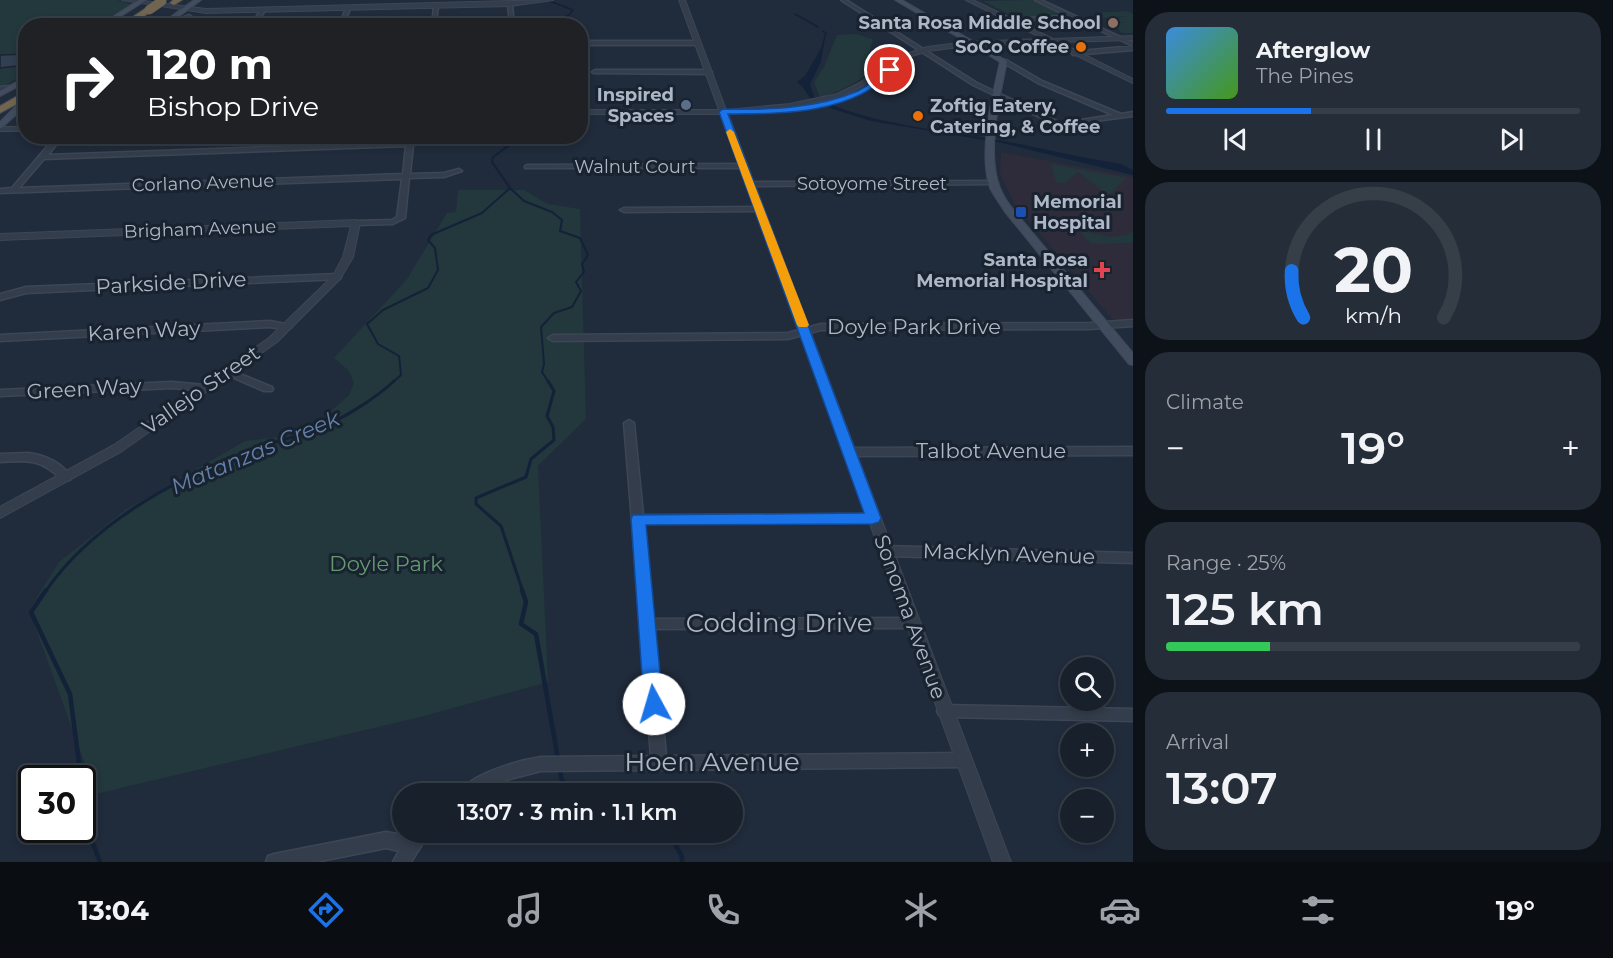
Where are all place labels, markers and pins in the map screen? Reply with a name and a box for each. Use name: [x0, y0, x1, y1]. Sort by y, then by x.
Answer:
place label: Santa Rosa Middle School: [859, 12, 1101, 34]
marker: Santa Rosa Middle School: [1106, 16, 1120, 30]
place label: SoCo Coffee: [955, 36, 1069, 58]
marker: SoCo Coffee: [1074, 40, 1088, 54]
pin: [864, 44, 915, 95]
place label: Inspired Spaces: [597, 84, 674, 127]
place label: Zoftig Eatery, Catering, & Coffee: [930, 95, 1100, 138]
marker: Inspired Spaces: [679, 98, 693, 112]
marker: Zoftig Eatery, Catering, & Coffee: [911, 109, 925, 123]
place label: Memorial Hospital: [1033, 191, 1122, 234]
marker: Memorial Hospital: [1014, 205, 1028, 219]
place label: Santa Rosa Memorial Hospital: [916, 249, 1088, 292]
marker: Santa Rosa Memorial Hospital: [1093, 261, 1111, 279]

